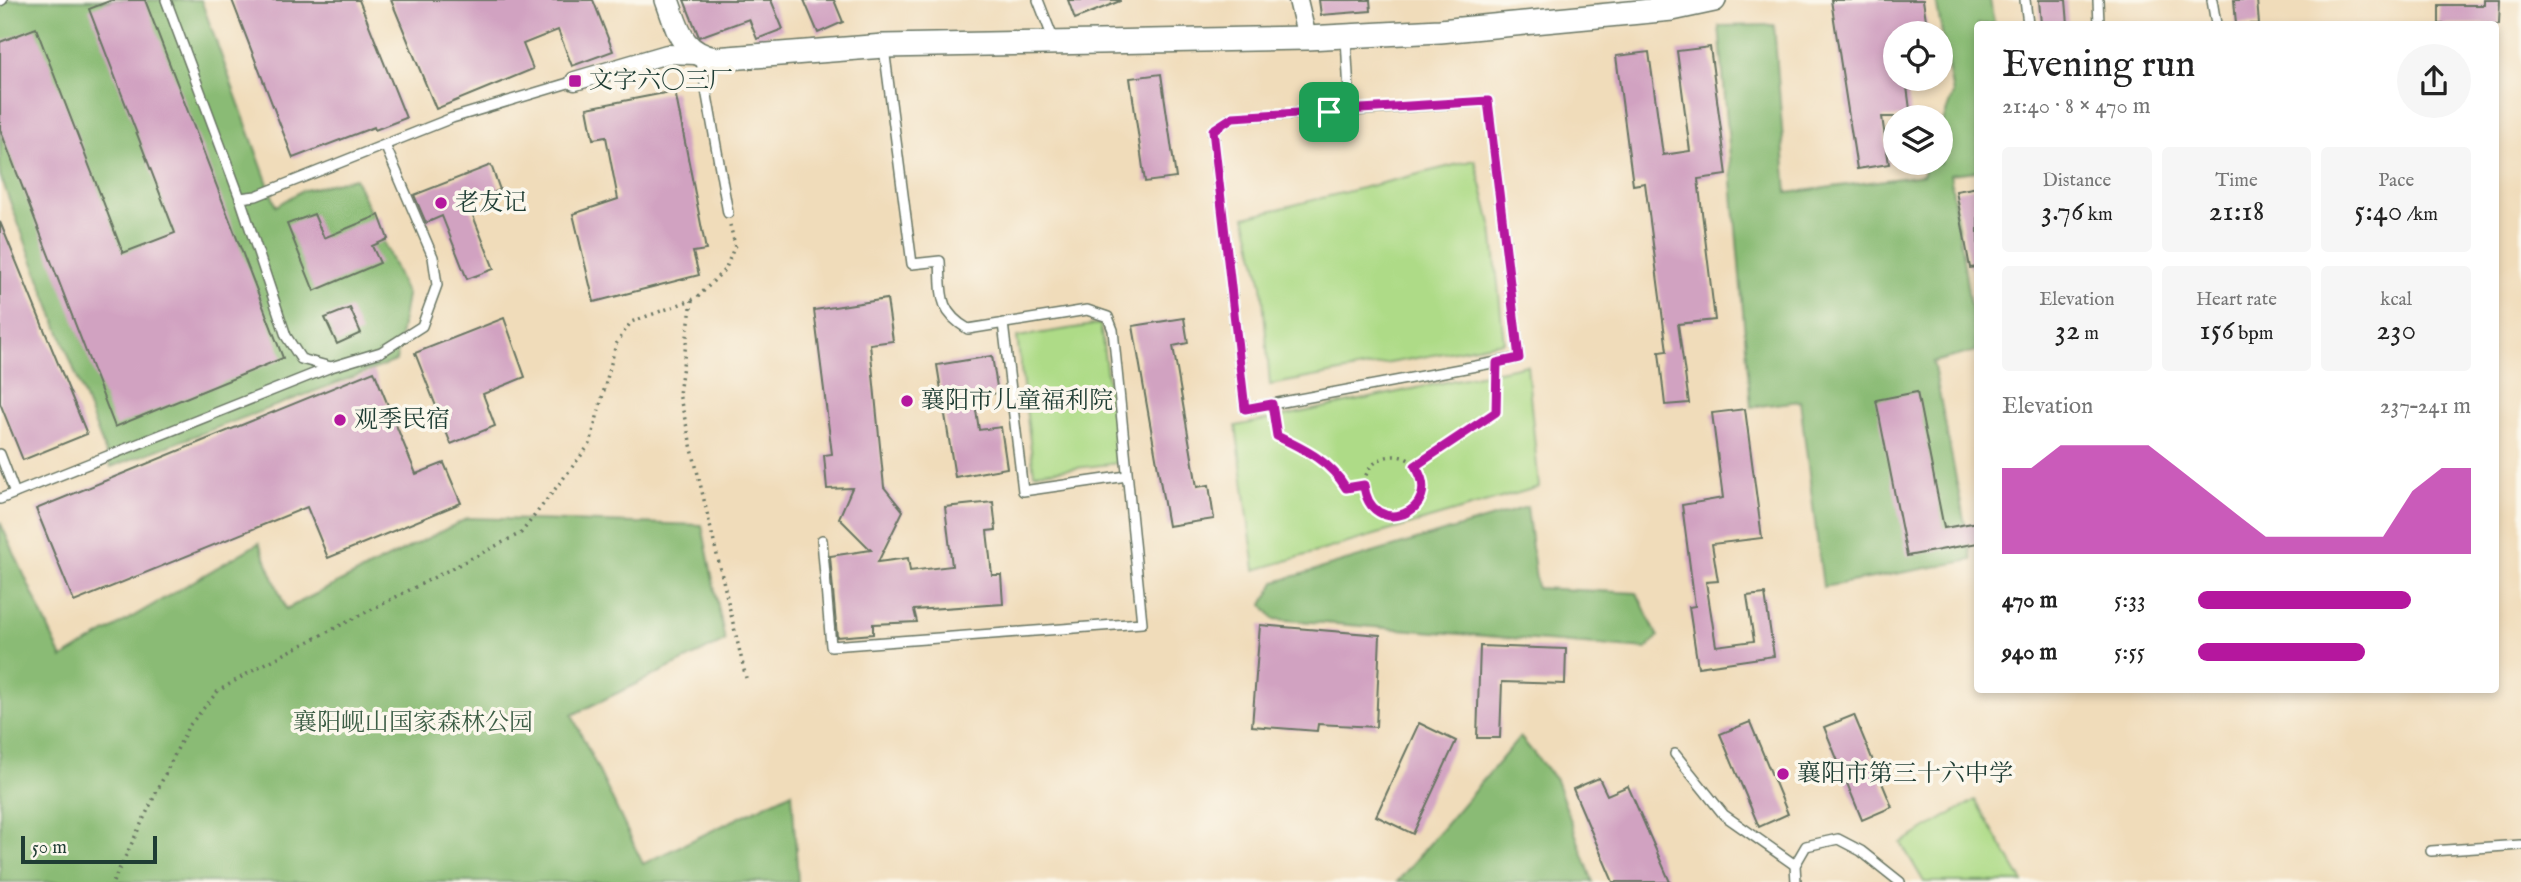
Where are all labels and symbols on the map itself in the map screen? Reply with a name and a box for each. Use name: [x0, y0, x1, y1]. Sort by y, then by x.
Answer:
place label: 文字六〇三厂: [589, 66, 733, 97]
marker: 文字六〇三厂: [567, 73, 583, 89]
pin: [1299, 82, 1359, 142]
place label: 老友记: [455, 188, 527, 219]
marker: 老友记: [433, 195, 449, 211]
place label: 襄阳市儿童福利院: [921, 386, 1113, 417]
marker: 襄阳市儿童福利院: [899, 393, 915, 409]
place label: 观季民宿: [354, 405, 450, 436]
marker: 观季民宿: [332, 412, 348, 428]
park label: 襄阳岘山国家森林公园: [293, 708, 533, 739]
place label: 襄阳市第三十六中学: [1797, 759, 2013, 790]
marker: 襄阳市第三十六中学: [1775, 766, 1791, 782]
scale bar: [21, 833, 158, 865]

